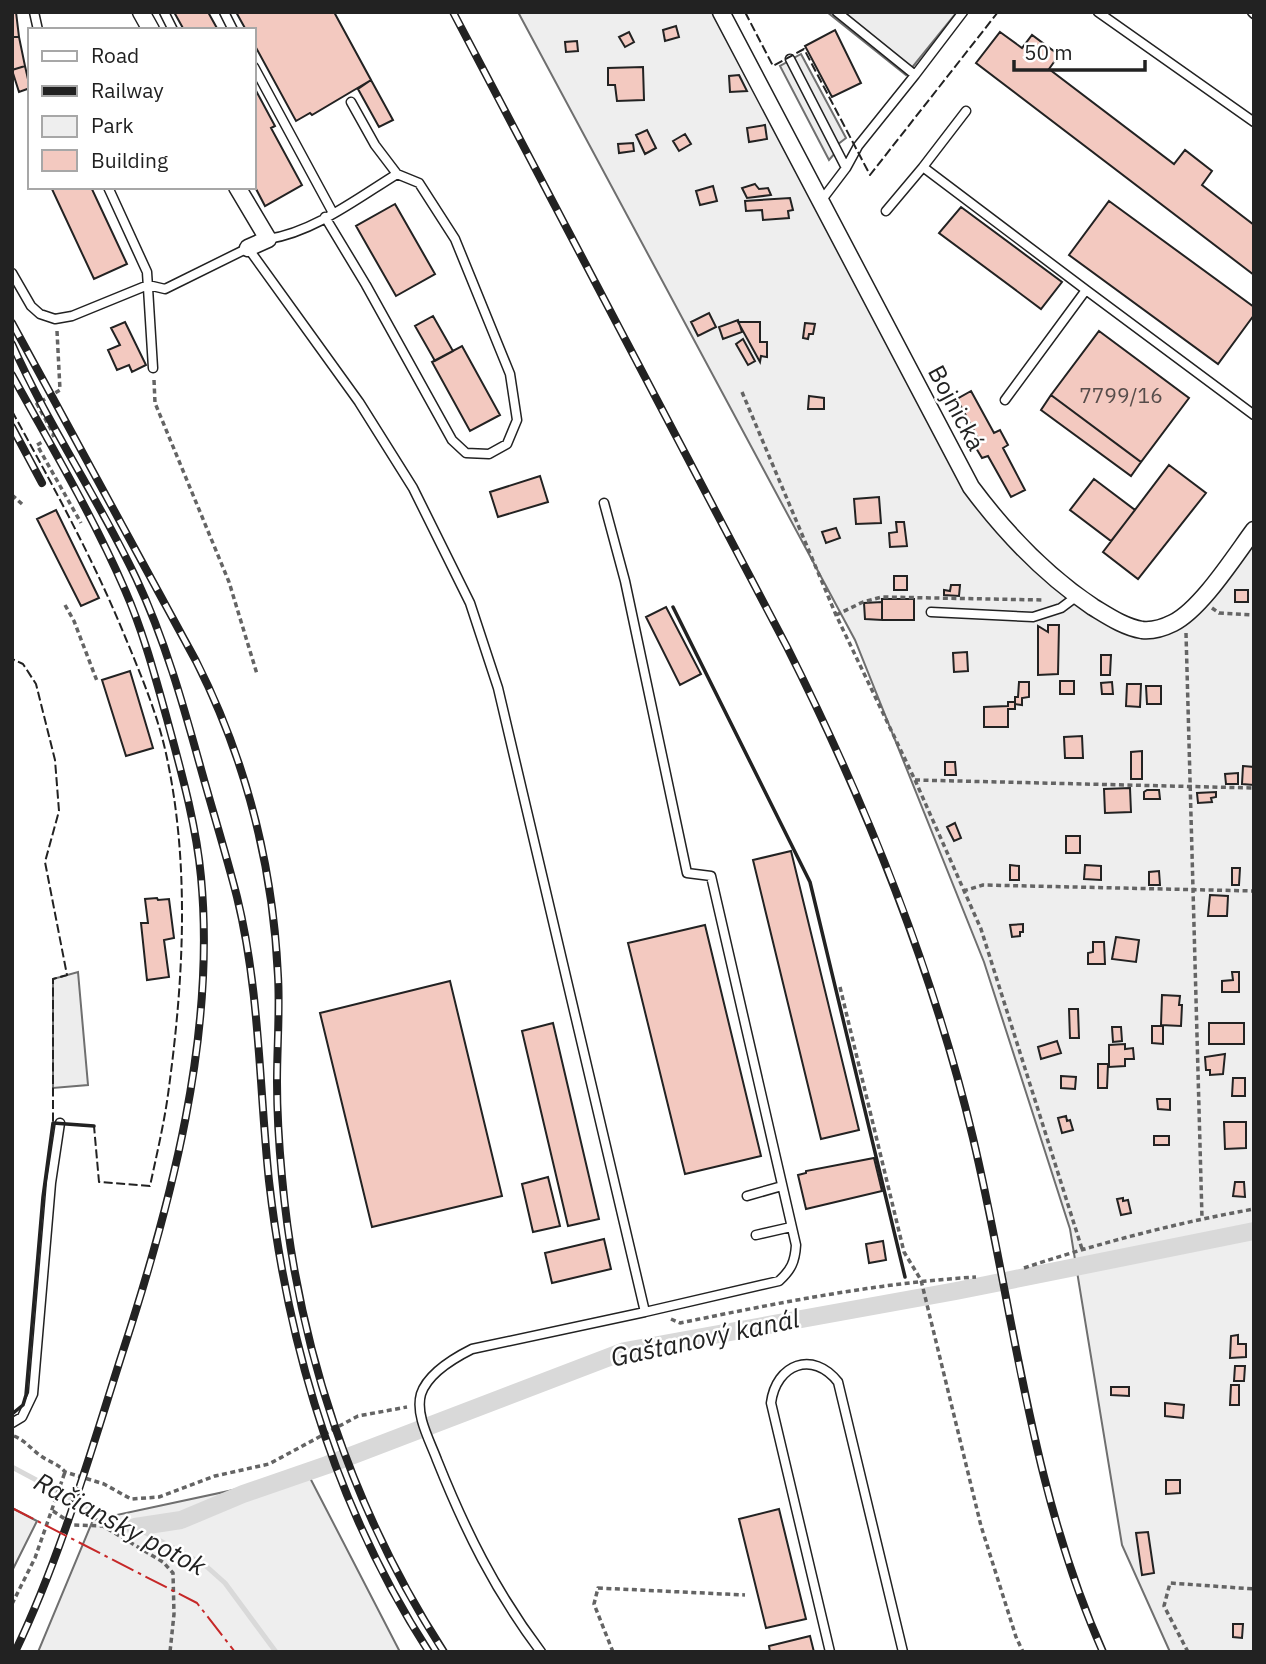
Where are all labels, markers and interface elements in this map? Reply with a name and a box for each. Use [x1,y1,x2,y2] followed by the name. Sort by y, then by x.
[28,28,256,189] legend
[1014,28,1145,72] scale bar
[1024,38,1073,66] text: 50 m
[91,41,139,69] text: Road
[91,76,164,104] text: Railway
[91,111,134,139] text: Park
[91,146,168,174] text: Building
[921,359,993,456] street label: Bojnická
[1079,381,1163,409] house number: 7799/16
[607,1300,802,1374] water label: Gaštanový kanál
[29,1464,213,1583] water label: Račiansky potok

